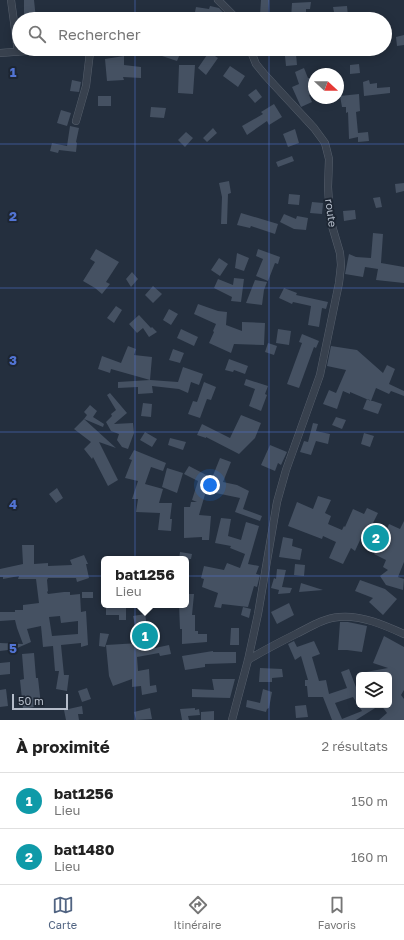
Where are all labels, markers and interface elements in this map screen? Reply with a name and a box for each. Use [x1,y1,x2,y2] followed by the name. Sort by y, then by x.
[12,12,392,56] search box
[26,23,48,45] icon: search
[58,25,141,43] text: Rechercher
[10,64,17,80] text: 1
[308,68,344,104] north arrow
[323,198,340,228] street label: route
[9,208,17,224] text: 2
[9,352,17,368] text: 3
[200,475,220,495] your location
[9,496,17,512] text: 4
[363,523,389,553] pin: 2
[101,556,189,608] popup
[115,565,175,583] text: bat1256
[115,583,142,599] text: Lieu
[132,621,158,651] pin: 1
[9,640,17,656] text: 5
[356,672,392,708] map controls
[356,672,392,708] button: layers
[12,692,68,711] scale bar
[18,694,44,707] text: 50 m
[16,736,110,757] text: À proximité
[322,738,388,754] text: 2 résultats
[54,784,113,802] text: bat1256
[26,793,32,809] text: 1
[351,793,388,809] text: 150 m
[54,802,80,818] text: Lieu
[54,840,114,858] text: bat1480
[25,849,33,865] text: 2
[351,849,388,865] text: 160 m
[54,858,80,874] text: Lieu
[48,894,77,931] tab: Carte
[174,894,221,931] tab: Itinéraire
[318,894,356,931] tab: Favoris

